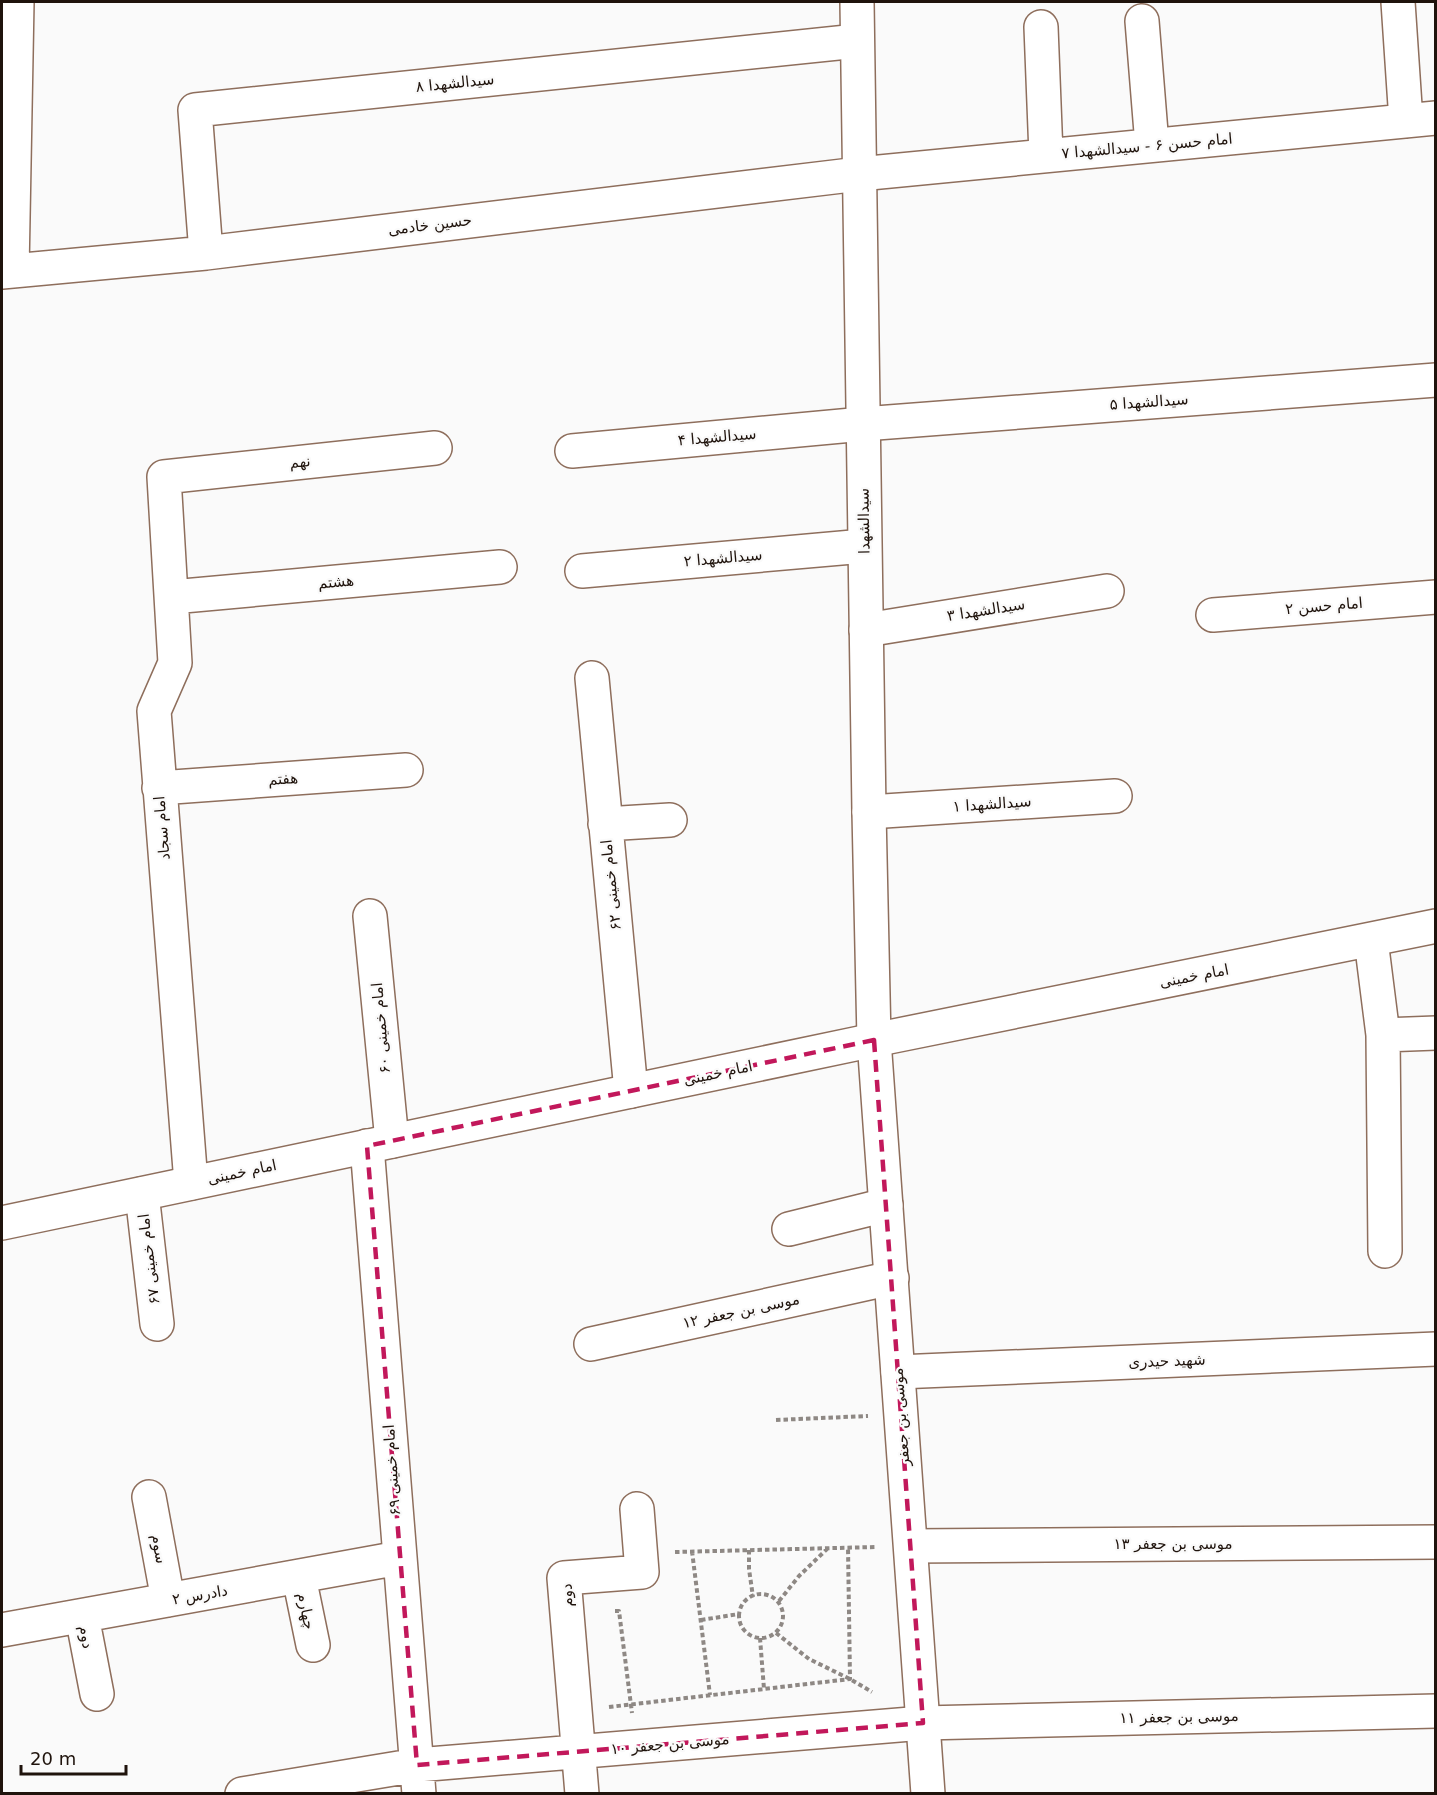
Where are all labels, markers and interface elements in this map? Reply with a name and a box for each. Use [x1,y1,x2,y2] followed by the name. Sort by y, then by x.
[415,70,495,96] street label: سیدالشهدا ۸
[1061,130,1233,162] street label: امام حسن ۶ - سیدالشهدا ۷
[387,211,473,239] street label: حسین خادمی
[1109,390,1189,414] street label: سیدالشهدا ۵
[677,425,757,449] street label: سیدالشهدا ۴
[289,452,311,472] street label: نهم
[854,488,874,554] street label: سیدالشهدا
[683,546,763,570] street label: سیدالشهدا ۲
[317,571,355,593] street label: هشتم
[1284,594,1364,618] street label: امام حسن ۲
[946,595,1026,625] street label: سیدالشهدا ۳
[267,769,299,789] street label: هفتم
[952,792,1032,816] street label: سیدالشهدا ۱
[150,795,174,861] street label: امام سجاد
[597,839,625,931] street label: امام خمینی ۶۲
[1158,960,1230,992] street label: امام خمینی
[368,982,394,1074] street label: امام خمینی ۶۰
[682,1057,754,1089] street label: امام خمینی
[206,1156,278,1188] street label: امام خمینی
[135,1213,163,1305] street label: امام خمینی ۶۷
[681,1290,801,1332] street label: موسی بن جعفر ۱۲
[1128,1351,1206,1371] street label: شهید حیدری
[889,1367,913,1468] street label: موسی بن جعفر
[380,1424,404,1516] street label: امام خمینی ۶۹
[148,1533,170,1565] street label: سوم
[1113,1535,1233,1553] street label: موسی بن جعفر ۱۳
[171,1581,229,1609] street label: دادرس ۲
[558,1583,576,1607] street label: دوم
[293,1591,319,1631] street label: چهارم
[75,1624,97,1650] street label: دوم
[1119,1707,1239,1727] street label: موسی بن جعفر ۱۱
[610,1730,730,1758] street label: موسی بن جعفر ۱۰
[21,1738,126,1776] scale bar
[30,1748,76,1769] text: 20 m

